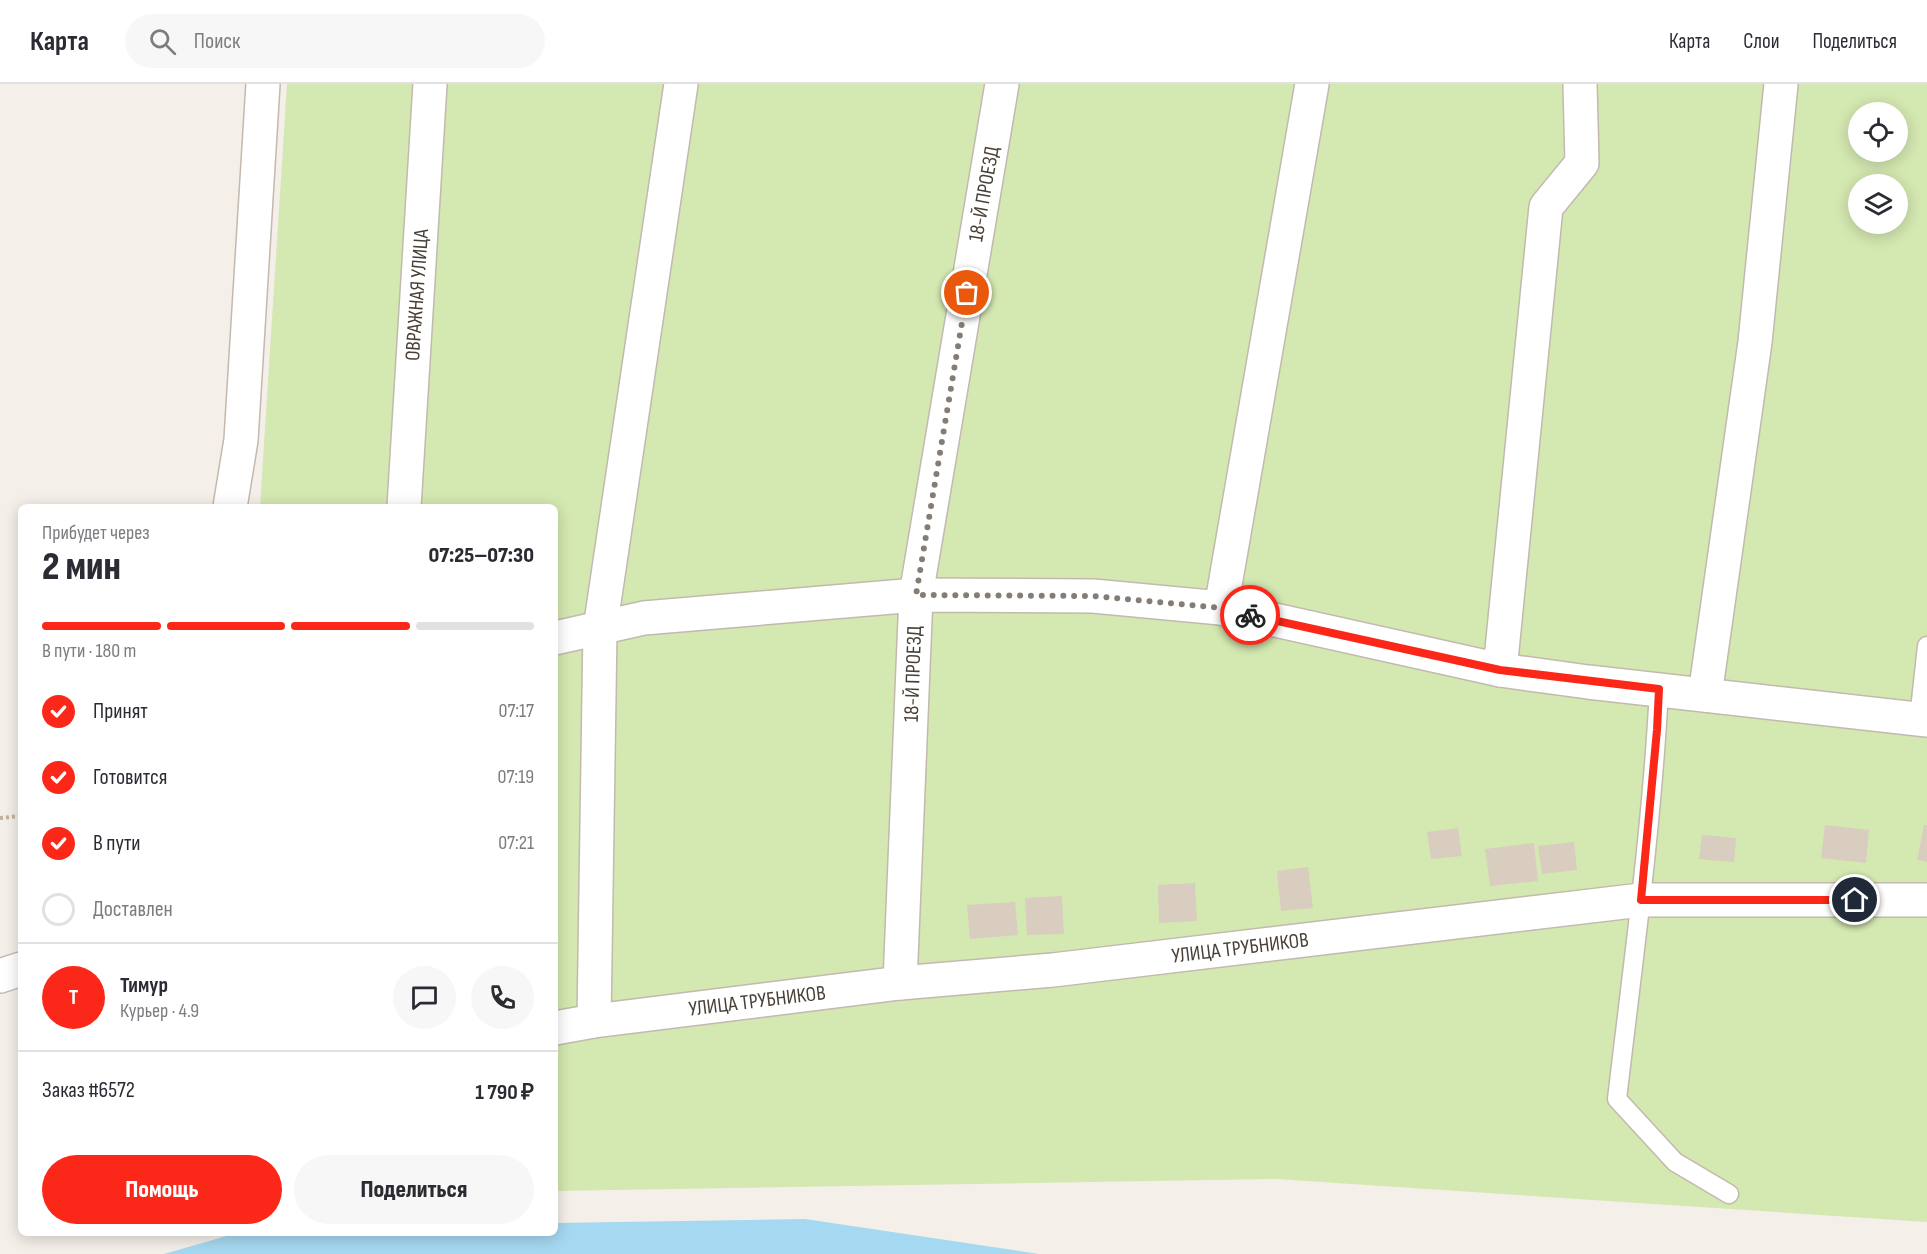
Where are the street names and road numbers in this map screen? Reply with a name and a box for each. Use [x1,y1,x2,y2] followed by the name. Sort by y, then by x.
[963,144,1005,244] street label: 18-Й ПРОЕЗД
[400,227,434,362] street label: ОВРАЖНАЯ УЛИЦА
[899,625,927,723] street label: 18-Й ПРОЕЗД
[1170,927,1310,969] street label: УЛИЦА ТРУБНИКОВ
[687,980,827,1022] street label: УЛИЦА ТРУБНИКОВ

